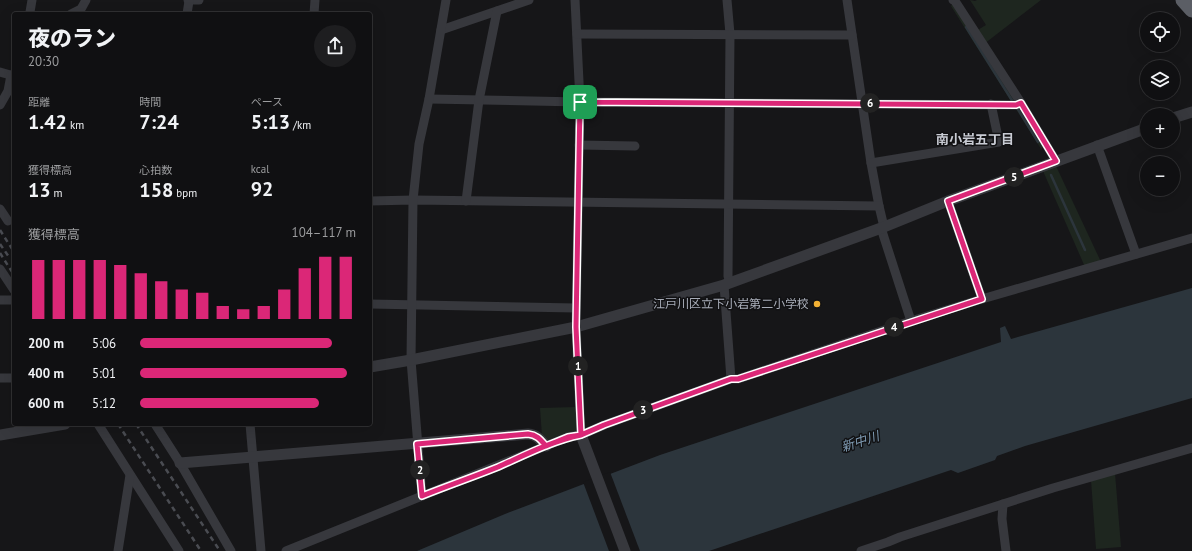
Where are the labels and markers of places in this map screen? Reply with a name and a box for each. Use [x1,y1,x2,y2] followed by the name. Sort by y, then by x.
[563,85,597,119] pin
[860,93,880,113] pin: 6
[1004,167,1024,187] pin: 5
[653,296,809,311] place label: 江戸川区立下小岩第二小学校
[812,299,822,309] marker: 江戸川区立下小岩第二小学校
[884,317,904,337] pin: 4
[568,356,588,376] pin: 1
[633,400,653,420] pin: 3
[410,460,430,480] pin: 2

